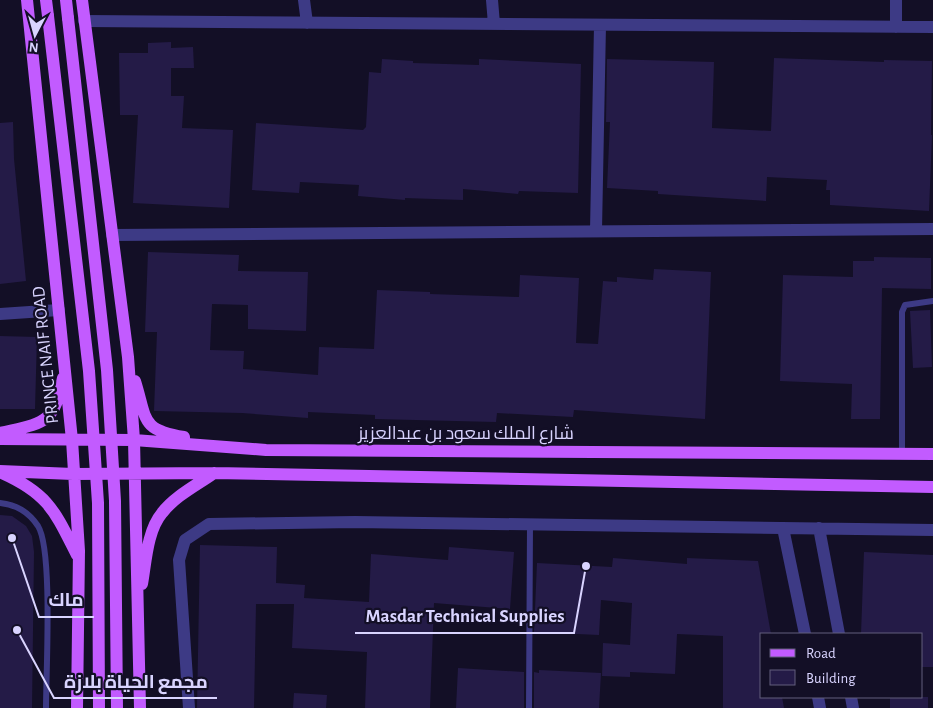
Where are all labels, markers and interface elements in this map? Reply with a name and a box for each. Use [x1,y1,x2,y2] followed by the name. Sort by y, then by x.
[10,10,60,60] north arrow
[28,39,39,54] text: N
[30,285,62,425] street label: PRINCE NAIF ROAD
[357,424,574,445] street label: شارع الملك سعود بن عبدالعزيز
[39,583,94,617] callout: ماك
[48,591,84,610] text: ماك
[355,599,574,633] callout: Masdar Technical Supplies
[366,607,564,626] text: Masdar Technical Supplies
[760,633,923,698] legend
[806,646,836,661] text: Road
[54,664,217,698] callout: مجمع الحياة بلازة
[806,671,856,686] text: Building
[64,673,208,695] text: مجمع الحياة بلازة

